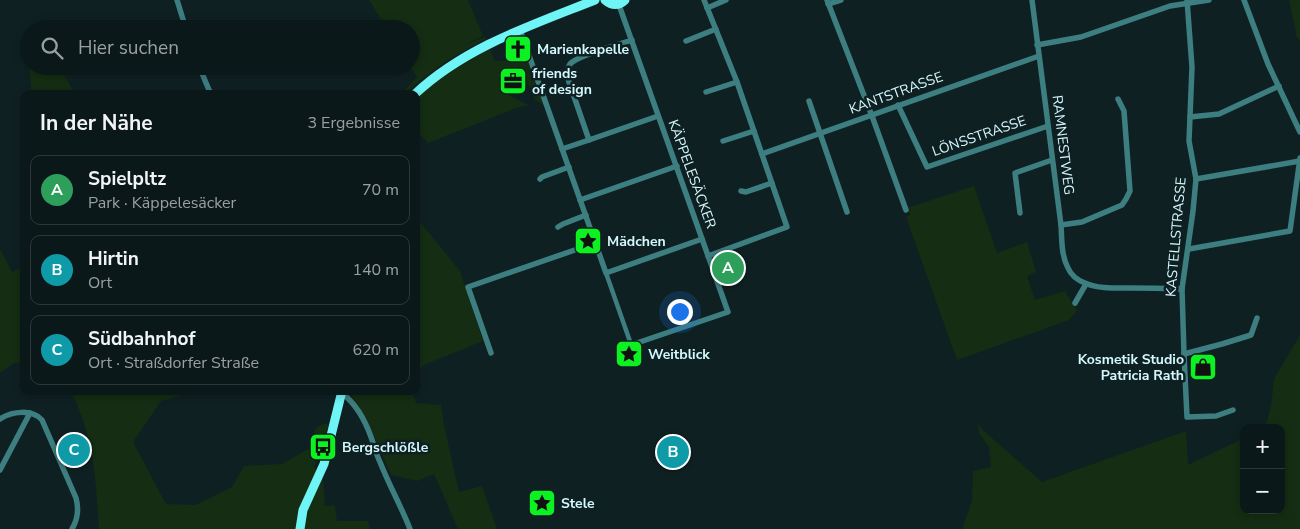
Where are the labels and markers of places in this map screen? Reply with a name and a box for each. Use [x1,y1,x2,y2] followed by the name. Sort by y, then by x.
[503,34,533,64] church icon: Marienkapelle
[537,40,630,59] place label: Marienkapelle
[532,64,592,99] place label: friends of design
[498,66,528,96] office icon: friends of design
[573,226,603,256] place icon: Mädchen
[607,232,666,251] place label: Mädchen
[712,249,744,287] pin: A
[614,339,644,369] place icon: Weitblick
[648,345,710,364] place label: Weitblick
[1078,350,1184,385] place label: Kosmetik Studio Patricia Rath
[1188,352,1218,382] shop icon: Kosmetik Studio Patricia Rath
[58,431,90,469] pin: C
[308,432,338,462] bus stop icon: Bergschlößle
[657,433,689,471] pin: B
[342,438,429,457] place label: Bergschlößle
[527,488,557,518] place icon: Stele
[561,494,595,513] place label: Stele

